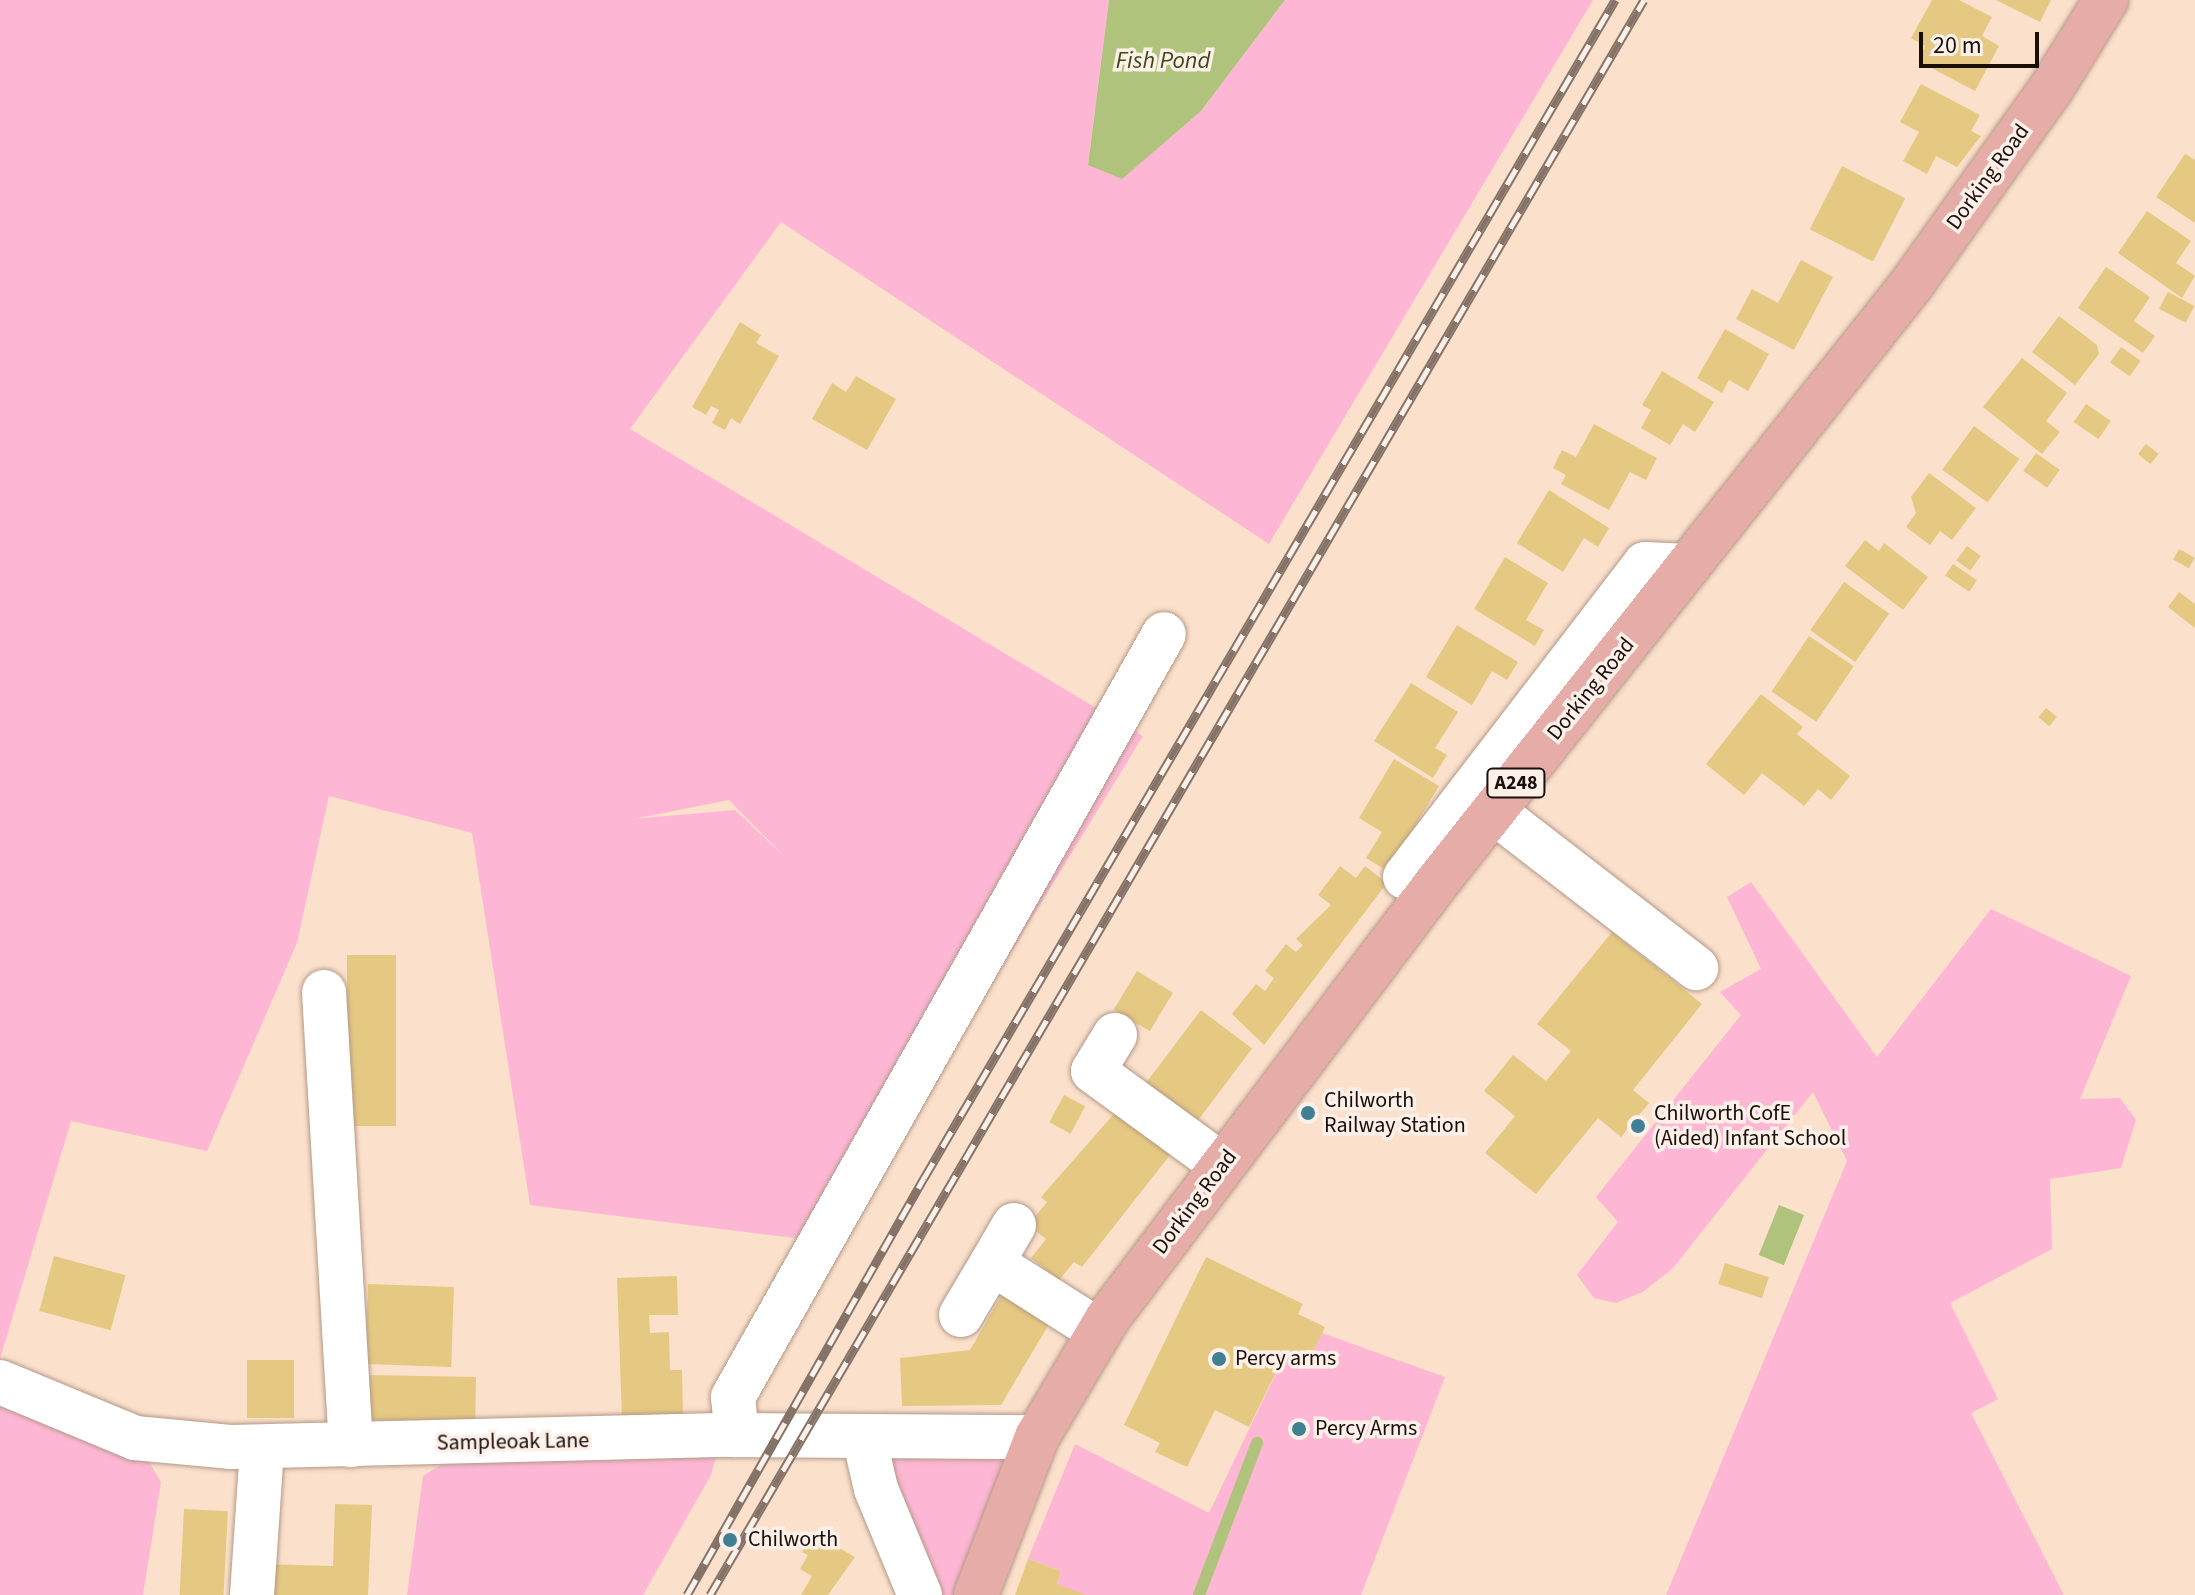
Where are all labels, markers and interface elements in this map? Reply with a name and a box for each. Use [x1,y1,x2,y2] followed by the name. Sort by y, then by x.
[1923,16,2043,66] scale bar
[1933,28,1982,63] text: 20 m
[1116,47,1210,75] water label: Fish Pond
[1941,119,2035,235] street label: Dorking Road
[1542,632,1640,746] street label: Dorking Road
[1486,767,1546,799] road number: A248
[1324,1087,1466,1138] place label: Chilworth Railway Station
[1654,1100,1846,1152] place label: Chilworth CofE (Aided) Infant School
[1299,1104,1317,1122] marker: Chilworth Railway Station
[1629,1117,1647,1135] marker: Chilworth CofE (Aided) Infant School
[1147,1144,1243,1260] street label: Dorking Road
[1235,1346,1336,1372] place label: Percy arms
[1210,1350,1228,1368] marker: Percy arms
[1315,1416,1417,1442] place label: Percy Arms
[1290,1420,1308,1438] marker: Percy Arms
[437,1427,589,1457] street label: Sampleoak Lane
[748,1527,838,1553] place label: Chilworth
[719,1529,741,1551] marker: Chilworth

